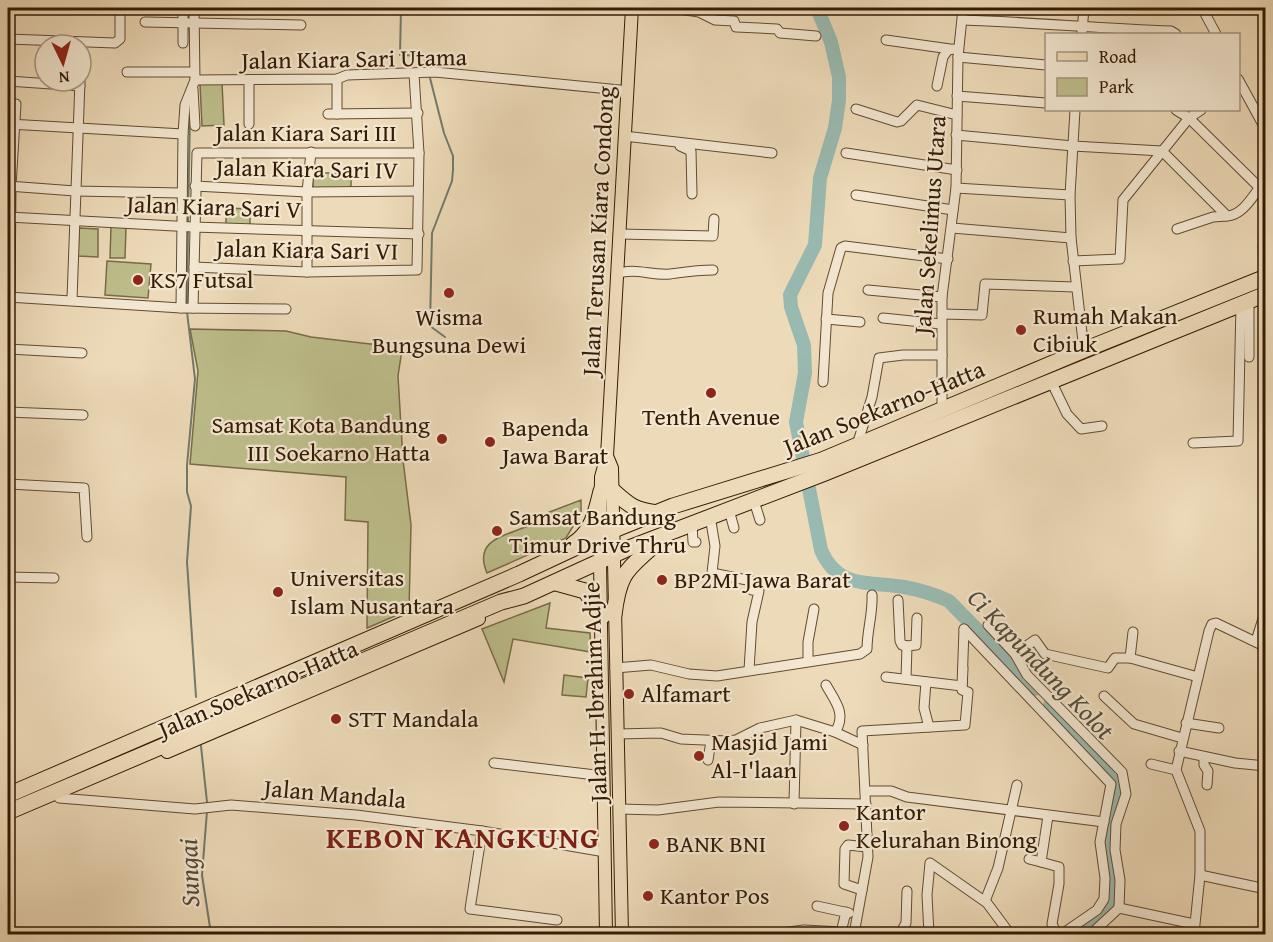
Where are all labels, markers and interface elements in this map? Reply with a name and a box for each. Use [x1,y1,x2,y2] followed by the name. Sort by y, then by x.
[33,33,93,93] north arrow
[1045,33,1240,111] legend
[238,39,468,78] street label: Jalan Kiara Sari Utama
[1099,43,1137,70] text: Road
[58,66,71,90] text: N
[1099,73,1135,100] text: Park
[572,85,623,380] street label: Jalan Terusan Kiara Condong
[904,114,955,339] street label: Jalan Sekelimus Utara
[212,115,397,150] street label: Jalan Kiara Sari III
[213,149,399,188] street label: Jalan Kiara Sari IV
[123,186,302,227] street label: Jalan Kiara Sari V
[213,230,398,269] street label: Jalan Kiara Sari VI
[150,262,254,297] place label: KS7 Futsal
[131,273,145,287] marker: KS7 Futsal
[442,286,456,300] marker: Wisma Bungsuna Dewi
[1033,298,1178,361] place label: Rumah Makan Cibiuk
[372,299,526,362] place label: Wisma Bungsuna Dewi
[1014,323,1028,337] marker: Rumah Makan Cibiuk
[775,351,990,465] street label: Jalan Soekarno-Hatta
[704,386,718,400] marker: Tenth Avenue
[642,399,780,434] place label: Tenth Avenue
[212,407,431,470] place label: Samsat Kota Bandung III Soekarno Hatta
[499,410,609,473] place label: Bapenda Jawa Barat
[435,432,449,446] marker: Samsat Kota Bandung III Soekarno Hatta
[483,435,497,449] marker: Bapenda Jawa Barat
[509,499,686,562] place label: Samsat Bandung Timur Drive Thru
[490,524,504,538] marker: Samsat Bandung Timur Drive Thru
[290,560,454,623] place label: Universitas Islam Nusantara
[674,562,851,597] place label: BP2MI Jawa Barat
[655,573,669,587] marker: BP2MI Jawa Barat
[959,579,1124,749] water label: Ci Kapundung Kolot
[573,581,616,806] street label: Jalan H. Ibrahim Adjie
[271,585,285,599] marker: Universitas Islam Nusantara
[150,630,364,748] street label: Jalan Soekarno-Hatta
[641,676,731,711] place label: Alfamart
[622,687,636,701] marker: Alfamart
[348,701,479,736] place label: STT Mandala
[329,712,343,726] marker: STT Mandala
[711,724,828,787] place label: Masjid Jami Al-I'laan
[692,749,706,763] marker: Masjid Jami Al-I'laan
[260,770,408,817] street label: Jalan Mandala
[856,794,1037,857] place label: Kantor Kelurahan Binong
[326,815,600,859] district label: KEBON KANGKUNG
[837,819,851,833] marker: Kantor Kelurahan Binong
[666,826,766,861] place label: BANK BNI
[647,837,661,851] marker: BANK BNI
[168,838,209,908] water label: Sungai
[660,878,770,913] place label: Kantor Pos
[641,889,655,903] marker: Kantor Pos

